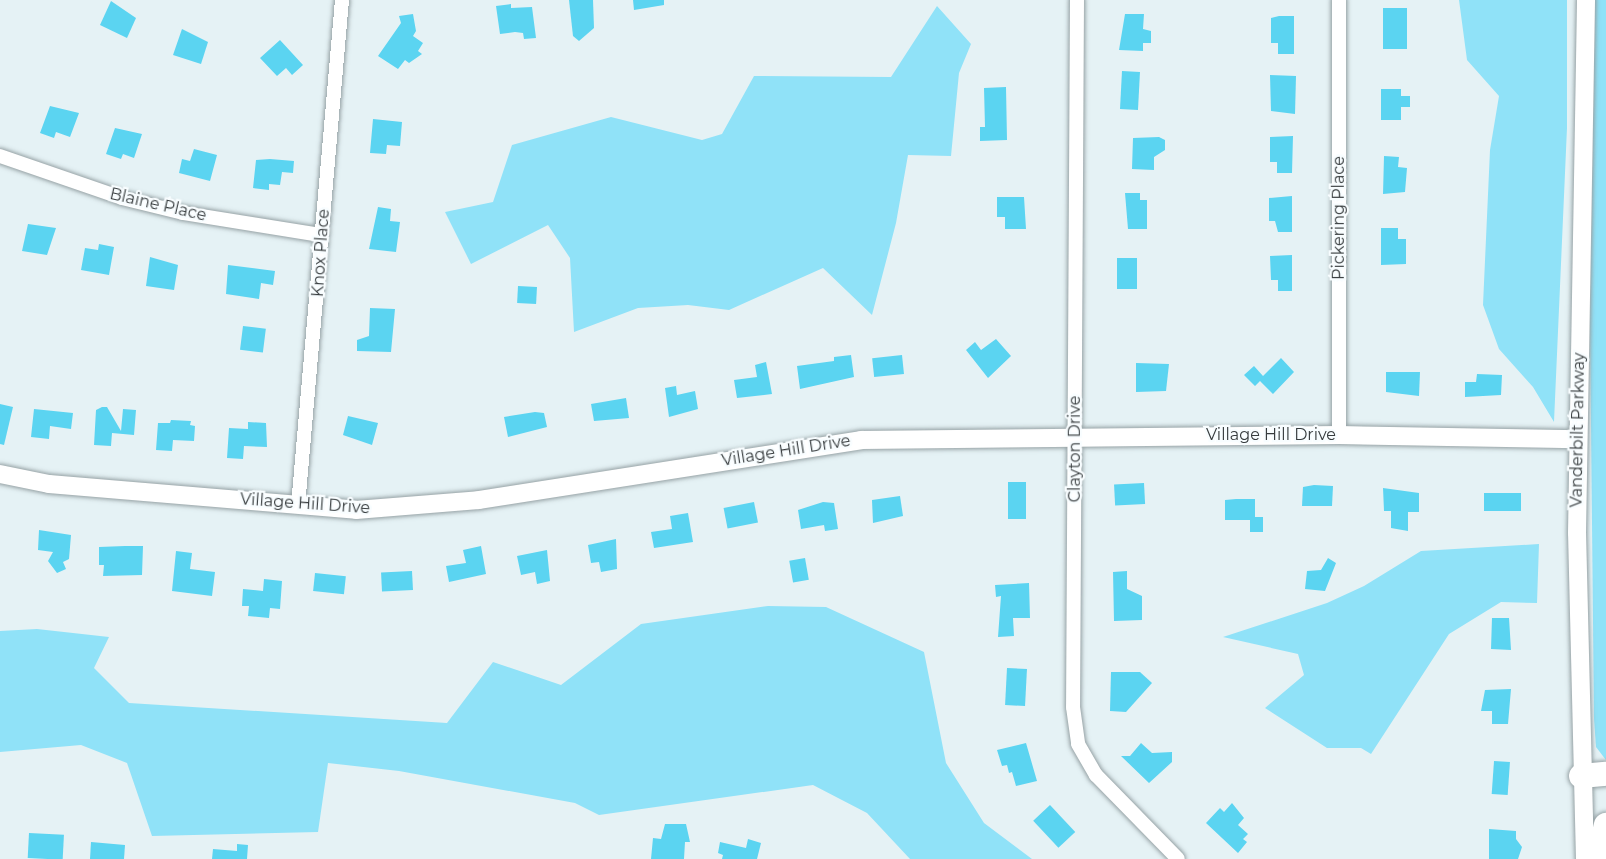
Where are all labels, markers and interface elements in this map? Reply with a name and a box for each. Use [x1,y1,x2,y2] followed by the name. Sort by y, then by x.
[1329,156,1349,280] street label: Pickering Place
[108,185,208,225] street label: Blaine Place
[308,208,334,298] street label: Knox Place
[1567,352,1589,508] street label: Vanderbilt Parkway
[1065,396,1085,502] street label: Clayton Drive
[1206,425,1336,445] street label: Village Hill Drive
[720,431,852,471] street label: Village Hill Drive
[239,490,371,518] street label: Village Hill Drive

